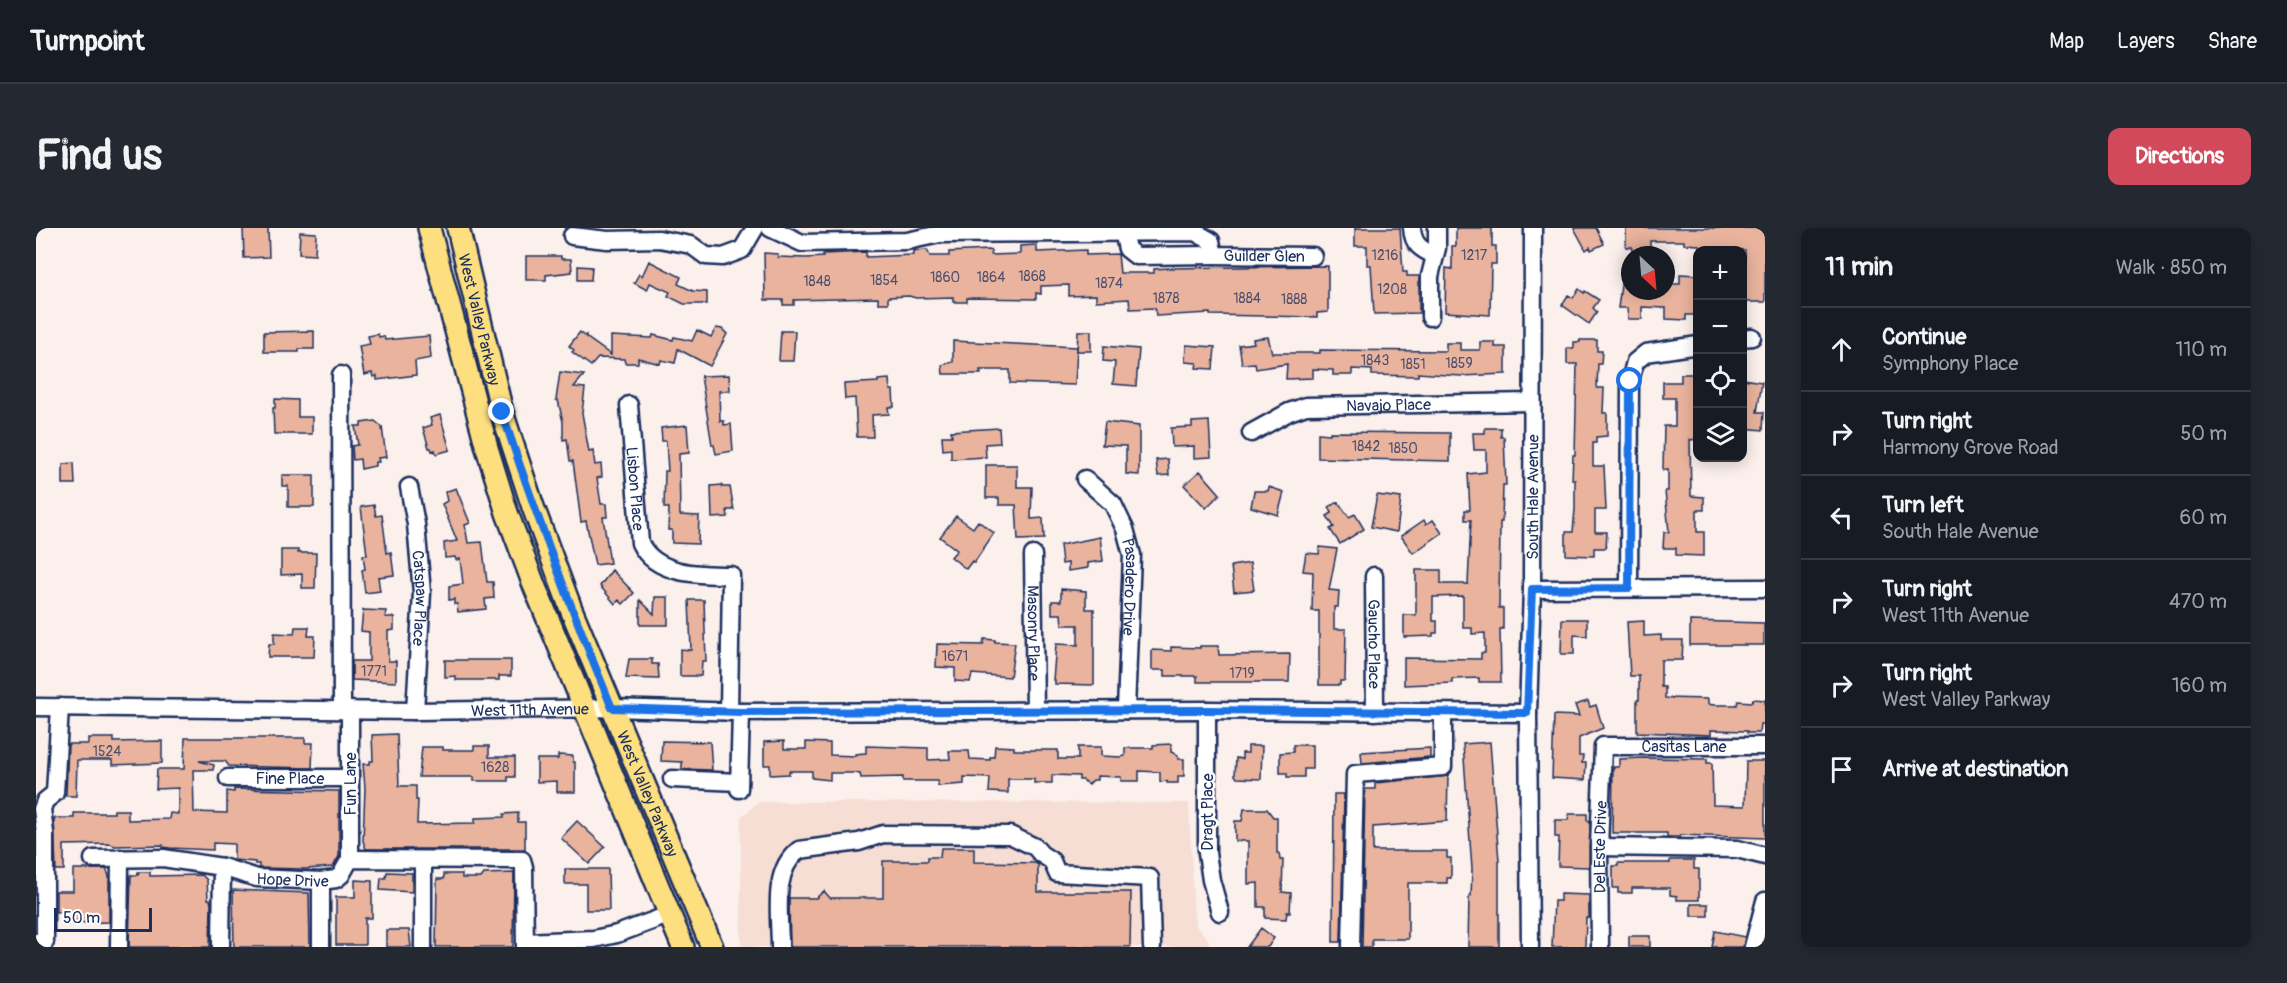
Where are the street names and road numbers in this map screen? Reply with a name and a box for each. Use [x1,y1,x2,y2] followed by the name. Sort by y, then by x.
[1223,246,1305,267] street label: Guilder Glen
[453,252,504,388] street label: West Valley Parkway
[1346,395,1431,416] street label: Navajo Place
[1523,434,1543,560] street label: South Hale Avenue
[621,446,648,532] street label: Lisbon Place
[1117,536,1141,636] street label: Pasadero Drive
[407,550,431,647] street label: Catspaw Place
[1022,585,1044,681] street label: Masonry Place
[1363,599,1384,689] street label: Gaucho Place
[471,699,589,721] street label: West 11th Avenue
[612,728,682,860] street label: West Valley Parkway
[1641,737,1726,757] street label: Casitas Lane
[341,752,361,816] street label: Fun Lane
[256,769,325,789] street label: Fine Place
[1198,773,1218,851] street label: Dragt Place
[1590,800,1612,893] street label: Del Este Drive
[256,869,330,892] street label: Hope Drive

